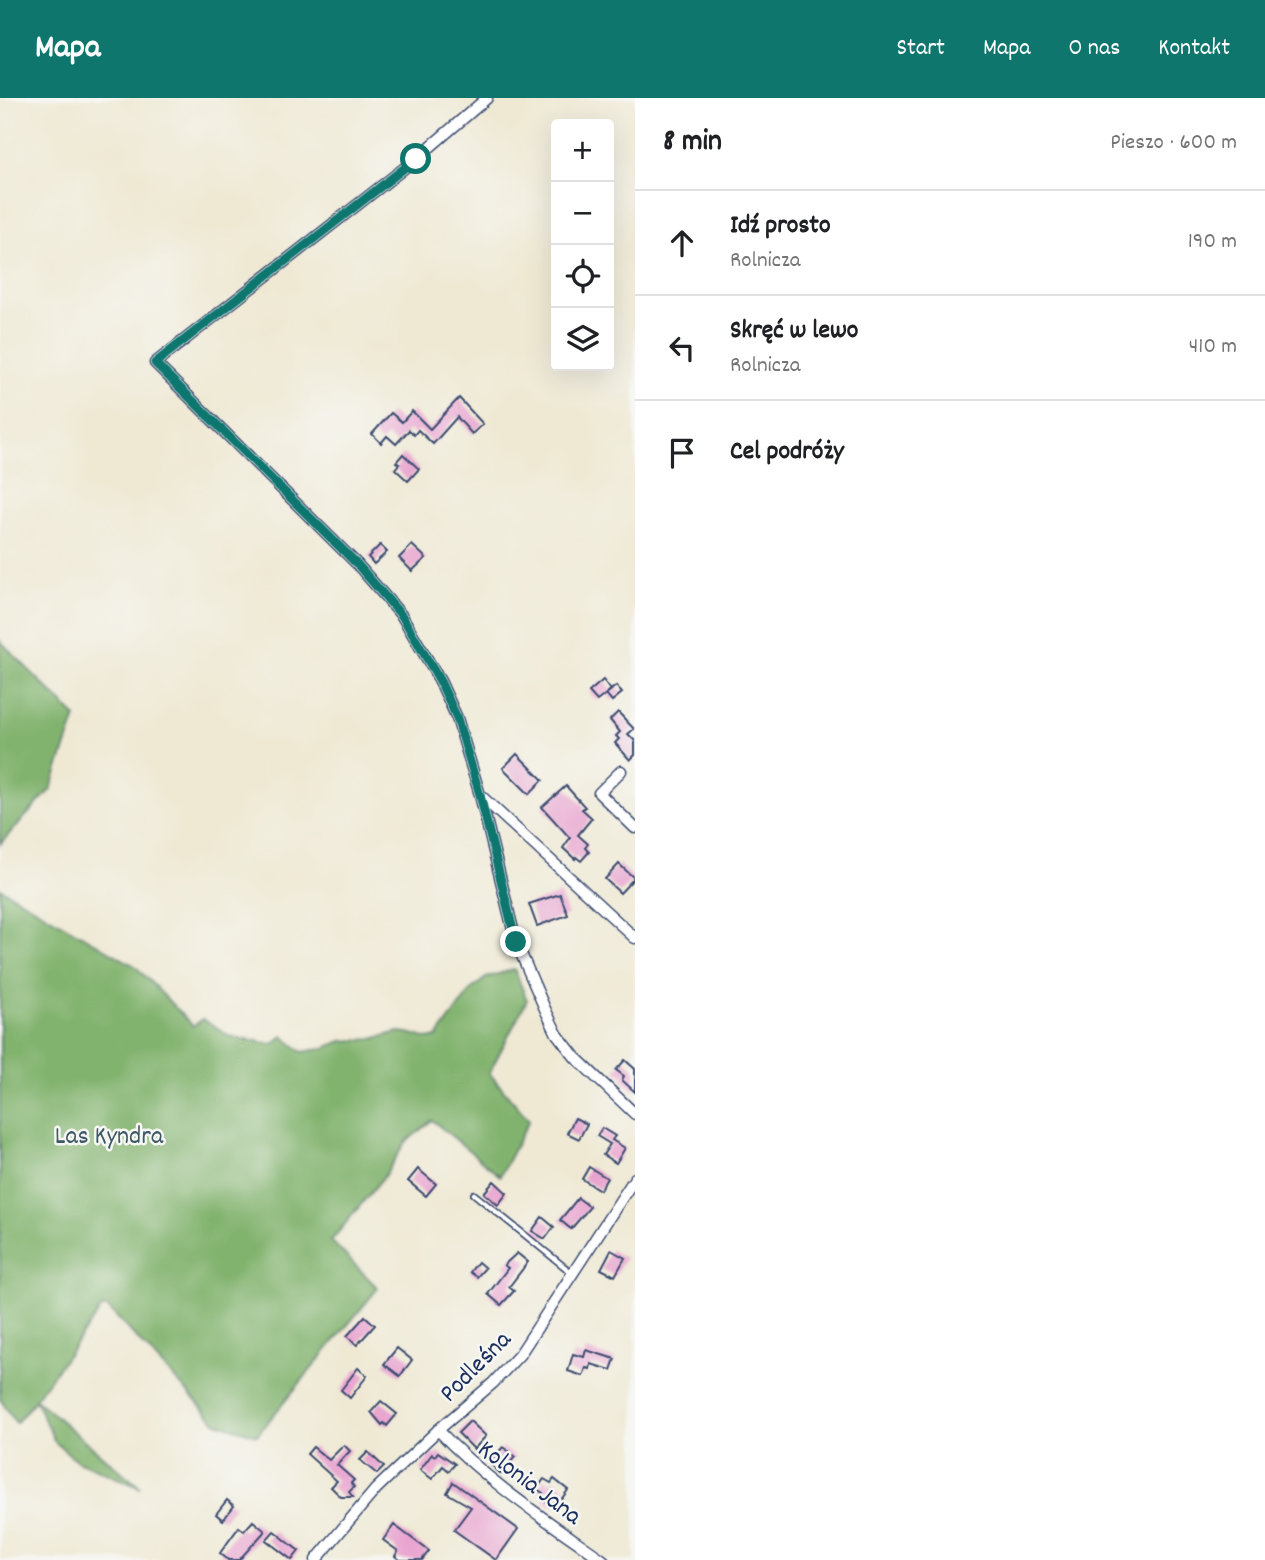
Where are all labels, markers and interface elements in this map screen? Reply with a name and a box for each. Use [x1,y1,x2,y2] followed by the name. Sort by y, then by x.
[35,26,101,73] text: Mapa
[896,32,945,66] text: Start
[983,32,1031,66] text: Mapa
[1069,32,1120,66] text: O nas
[1158,32,1230,66] text: Kontakt
[551,119,614,371] map controls
[551,119,614,182] button: +
[663,122,722,165] text: 8 min
[1110,127,1237,160] text: Pieszo · 600 m
[400,143,431,174] route start
[551,182,614,245] button: −
[730,208,831,245] text: Idź prosto
[663,224,701,262] icon: ahead
[1188,226,1237,259] text: 190 m
[551,245,614,308] button: locate
[730,245,801,278] text: Rolnicza
[551,308,614,371] button: layers
[730,313,858,350] text: Skręć w lewo
[663,329,701,367] icon: left
[1189,331,1237,364] text: 410 m
[730,350,801,383] text: Rolnicza
[663,434,701,472] icon: arrive
[730,434,844,471] text: Cel podróży
[500,926,531,957] route end
[55,1119,164,1156] park label: Las Kyndra
[432,1322,521,1412] street label: Podleśna
[469,1432,589,1536] street label: Kolonia Jana

